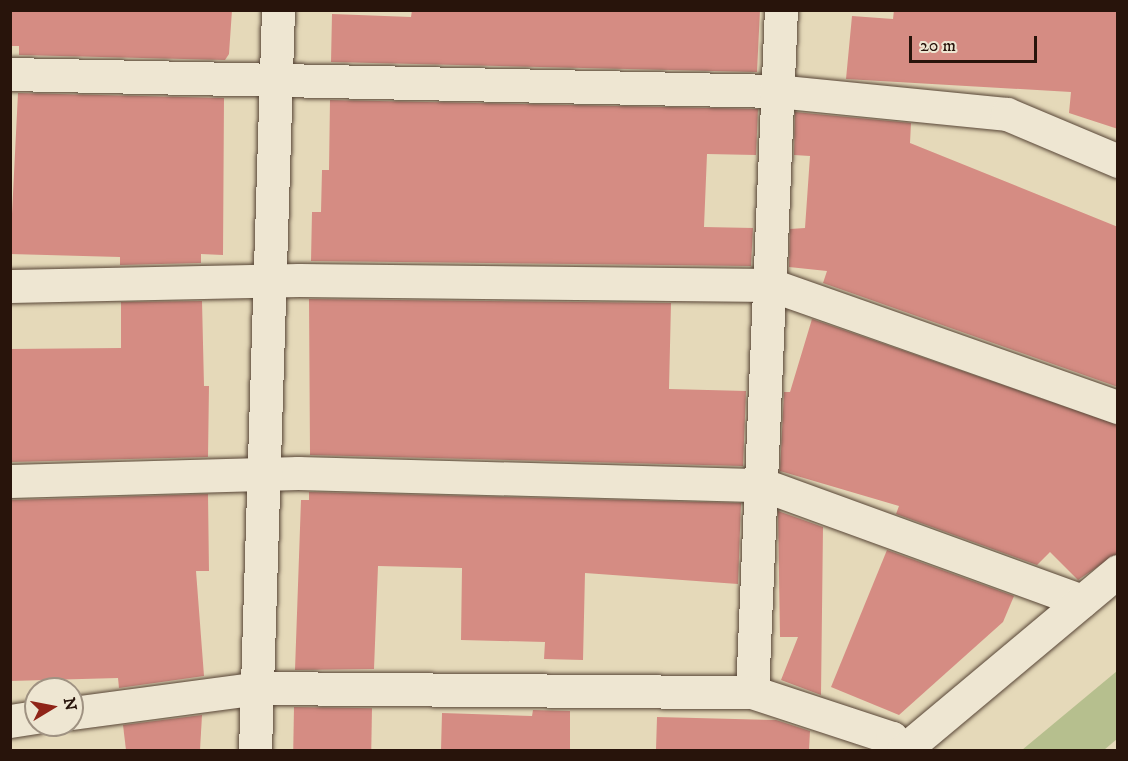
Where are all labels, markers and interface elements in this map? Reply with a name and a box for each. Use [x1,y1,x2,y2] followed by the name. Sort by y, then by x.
[912,24,1040,62] scale bar
[920,35,956,57] text: 20 m
[24,677,84,737] north arrow
[59,696,81,712] text: N

